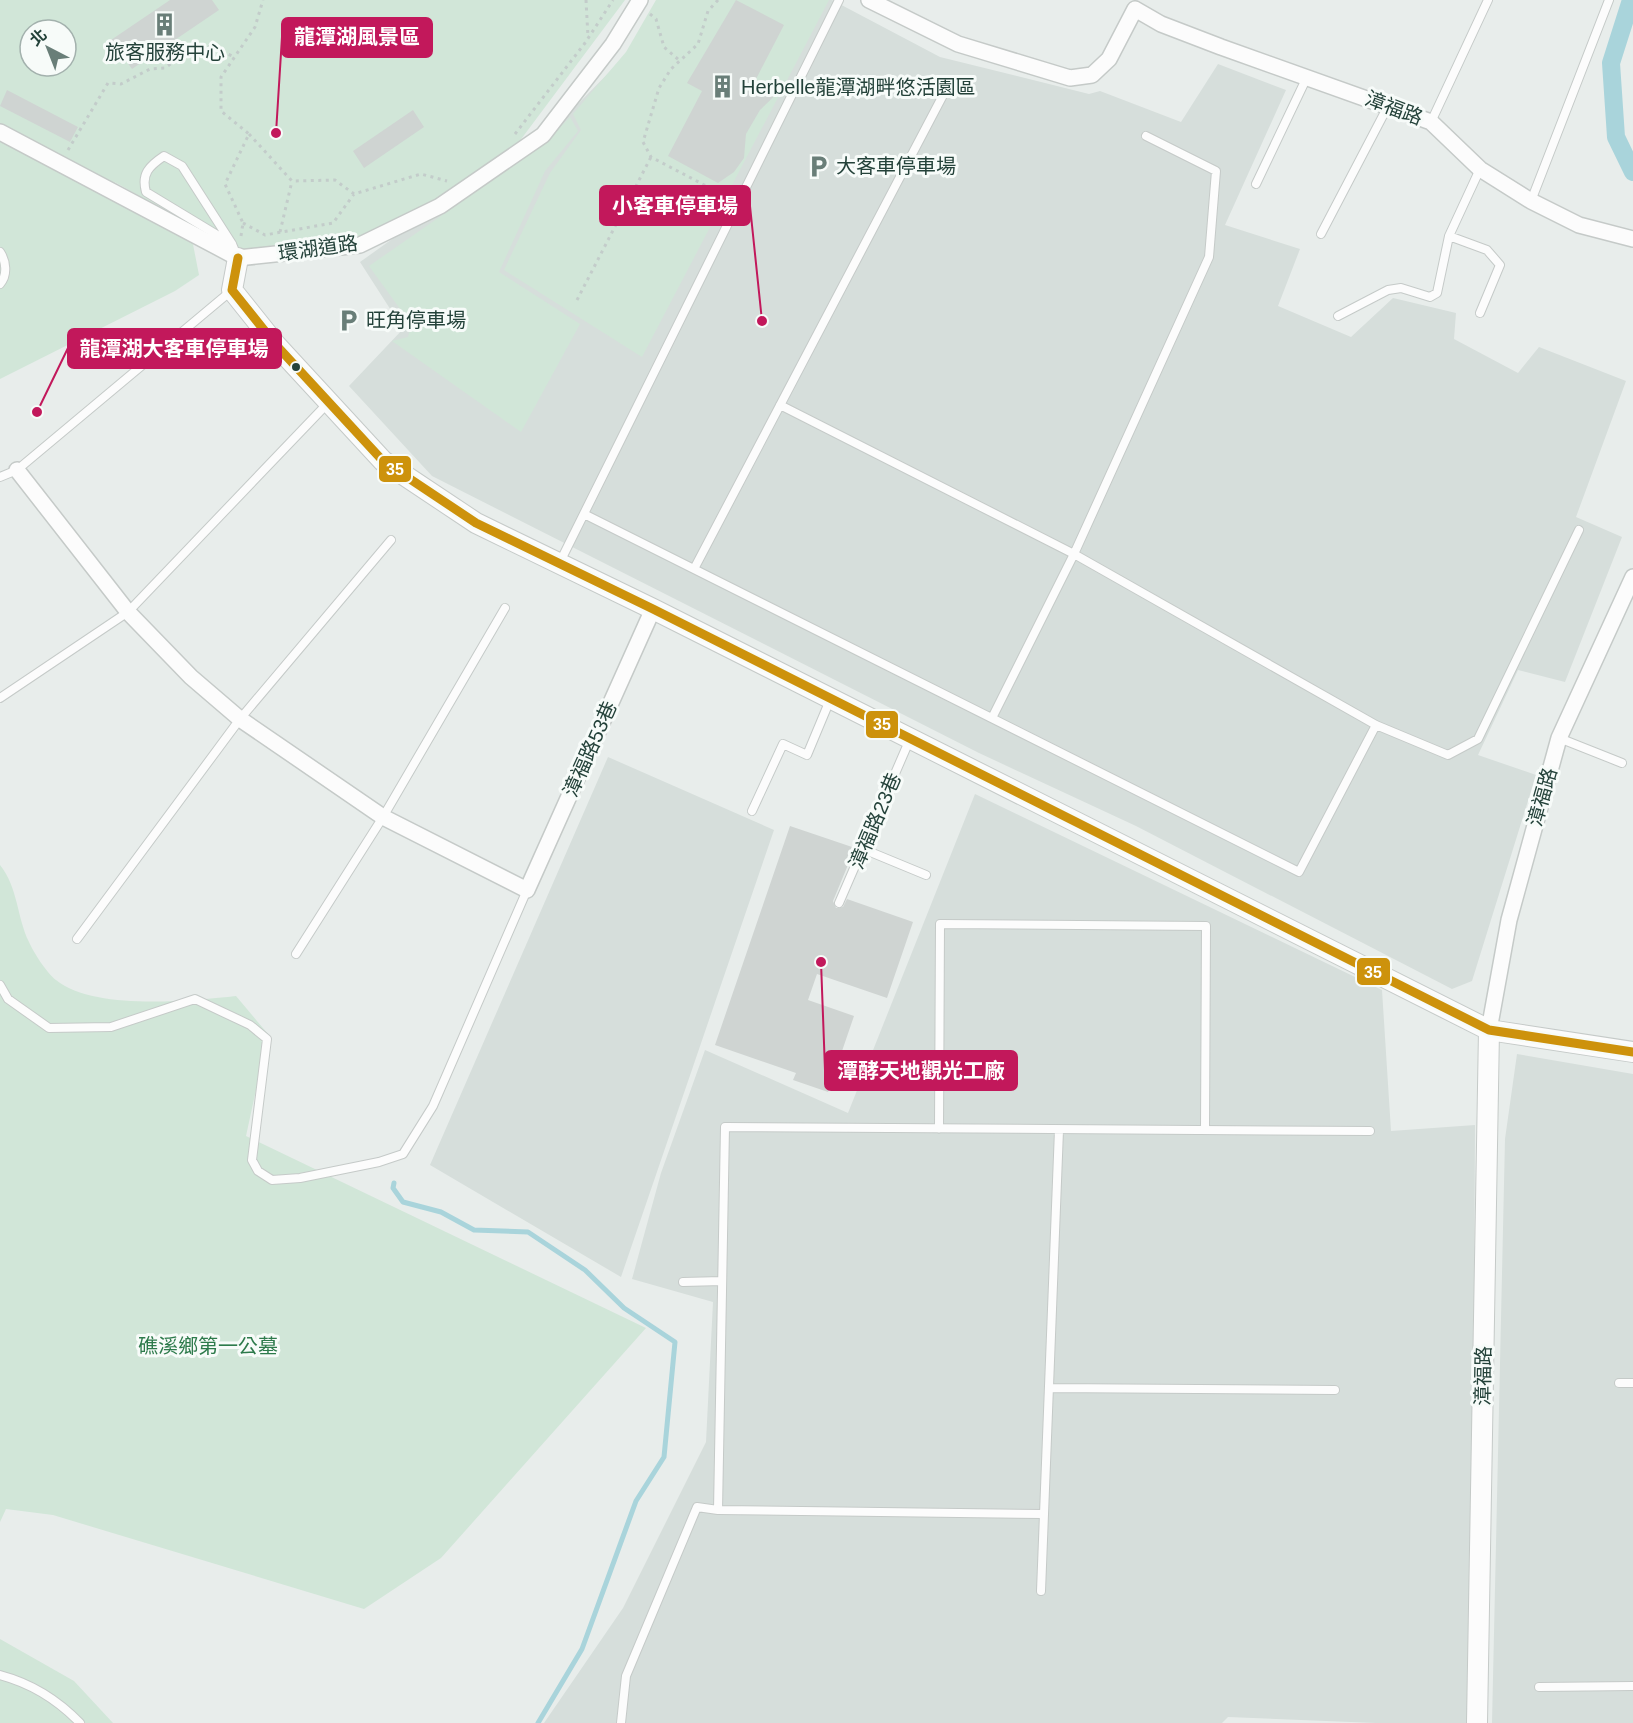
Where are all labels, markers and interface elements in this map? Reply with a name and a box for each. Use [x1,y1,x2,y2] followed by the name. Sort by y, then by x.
[152,12,178,38] building icon: 旅客服務中心
[18,18,78,78] north arrow
[282,18,432,57] callout: 龍潭湖風景區
[294,25,420,48] text: 龍潭湖風景區
[27,26,50,49] text: 北
[105,41,225,63] place label: 旅客服務中心
[710,74,736,100] building icon: Herbelle龍潭湖畔悠活園區
[741,76,975,98] place label: Herbelle龍潭湖畔悠活園區
[1362,87,1426,129] street label: 漳福路
[805,153,831,179] parking icon: 大客車停車場
[836,155,956,177] place label: 大客車停車場
[600,186,750,225] callout: 小客車停車場
[612,194,738,217] text: 小客車停車場
[277,232,359,264] street label: 環湖道路
[335,307,361,333] parking icon: 旺角停車場
[366,309,466,331] place label: 旺角停車場
[68,329,281,368] callout: 龍潭湖大客車停車場
[80,337,269,360] text: 龍潭湖大客車停車場
[290,361,302,373] unlabelled marker
[378,455,412,483] line badge: 35
[386,461,404,478] text: 35
[559,698,621,800] street label: 漳福路53巷
[865,710,899,739] line badge: 35
[873,716,891,733] text: 35
[1523,765,1561,829] street label: 漳福路
[845,770,905,872] street label: 漳福路23巷
[1356,957,1391,986] line badge: 35
[1364,964,1382,981] text: 35
[825,1051,1017,1090] callout: 潭酵天地觀光工廠
[837,1059,1005,1082] text: 潭酵天地觀光工廠
[138,1335,278,1357] park label: 礁溪鄉第一公墓
[1471,1346,1495,1406] street label: 漳福路

